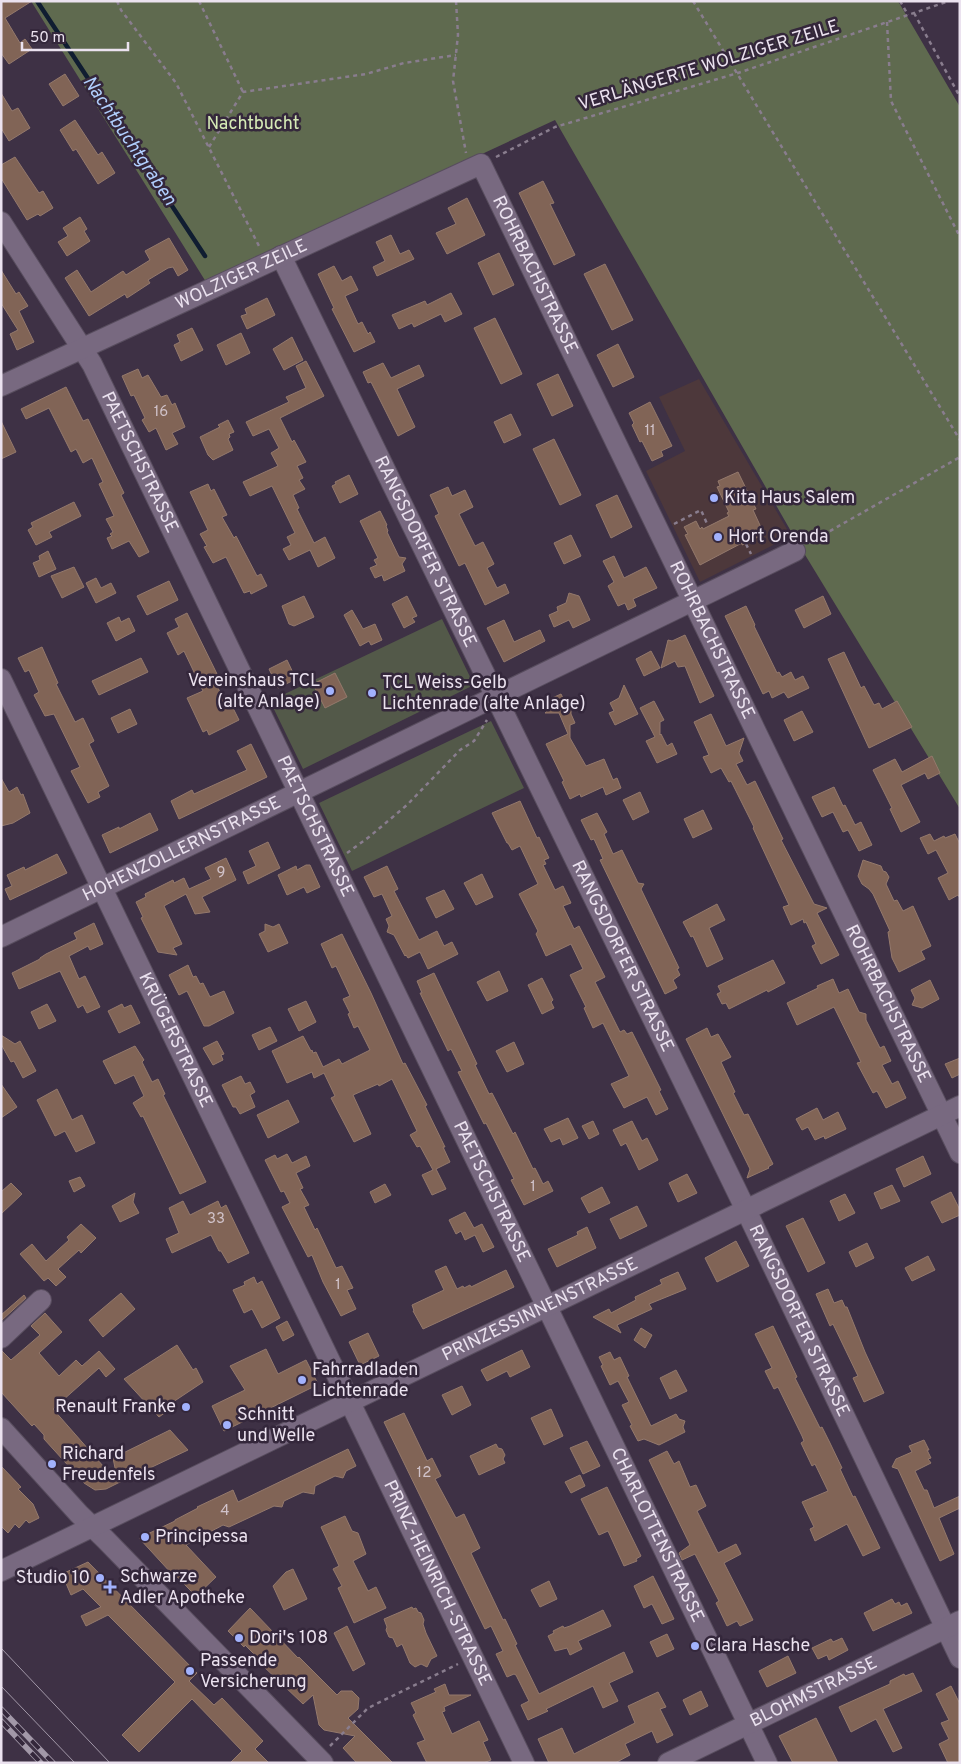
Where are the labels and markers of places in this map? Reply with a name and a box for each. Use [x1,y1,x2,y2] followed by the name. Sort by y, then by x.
[724,487,855,510] place label: Kita Haus Salem
[708,492,720,504] marker: Kita Haus Salem
[728,526,829,549] place label: Hort Orenda
[712,531,724,543] marker: Hort Orenda
[188,670,320,714] place label: Vereinshaus TCL (alte Anlage)
[382,672,586,716] place label: TCL Weiss-Gelb Lichtenrade (alte Anlage)
[324,685,336,697] marker: Vereinshaus TCL (alte Anlage)
[366,687,378,699] marker: TCL Weiss-Gelb Lichtenrade (alte Anlage)
[312,1359,419,1403] place label: Fahrradladen Lichtenrade
[296,1374,308,1386] marker: Fahrradladen Lichtenrade
[55,1396,176,1419] place label: Renault Franke
[180,1401,192,1413] marker: Renault Franke
[237,1404,315,1448] place label: Schnitt und Welle
[221,1419,233,1431] marker: Schnitt und Welle
[62,1443,156,1487] place label: Richard Freudenfels
[46,1458,58,1470] marker: Richard Freudenfels
[155,1526,248,1549] place label: Principessa
[139,1531,151,1543] marker: Principessa
[120,1566,245,1610] place label: Schwarze Adler Apotheke
[16,1567,90,1590] place label: Studio 10
[94,1572,106,1584] marker: Studio 10
[104,1581,116,1593] marker: Schwarze Adler Apotheke
[249,1627,328,1650] place label: Dori's 108
[233,1632,245,1644] marker: Dori's 108
[705,1635,810,1658] place label: Clara Hasche
[689,1640,701,1652] marker: Clara Hasche
[200,1650,307,1694] place label: Passende Versicherung
[184,1665,196,1677] marker: Passende Versicherung

